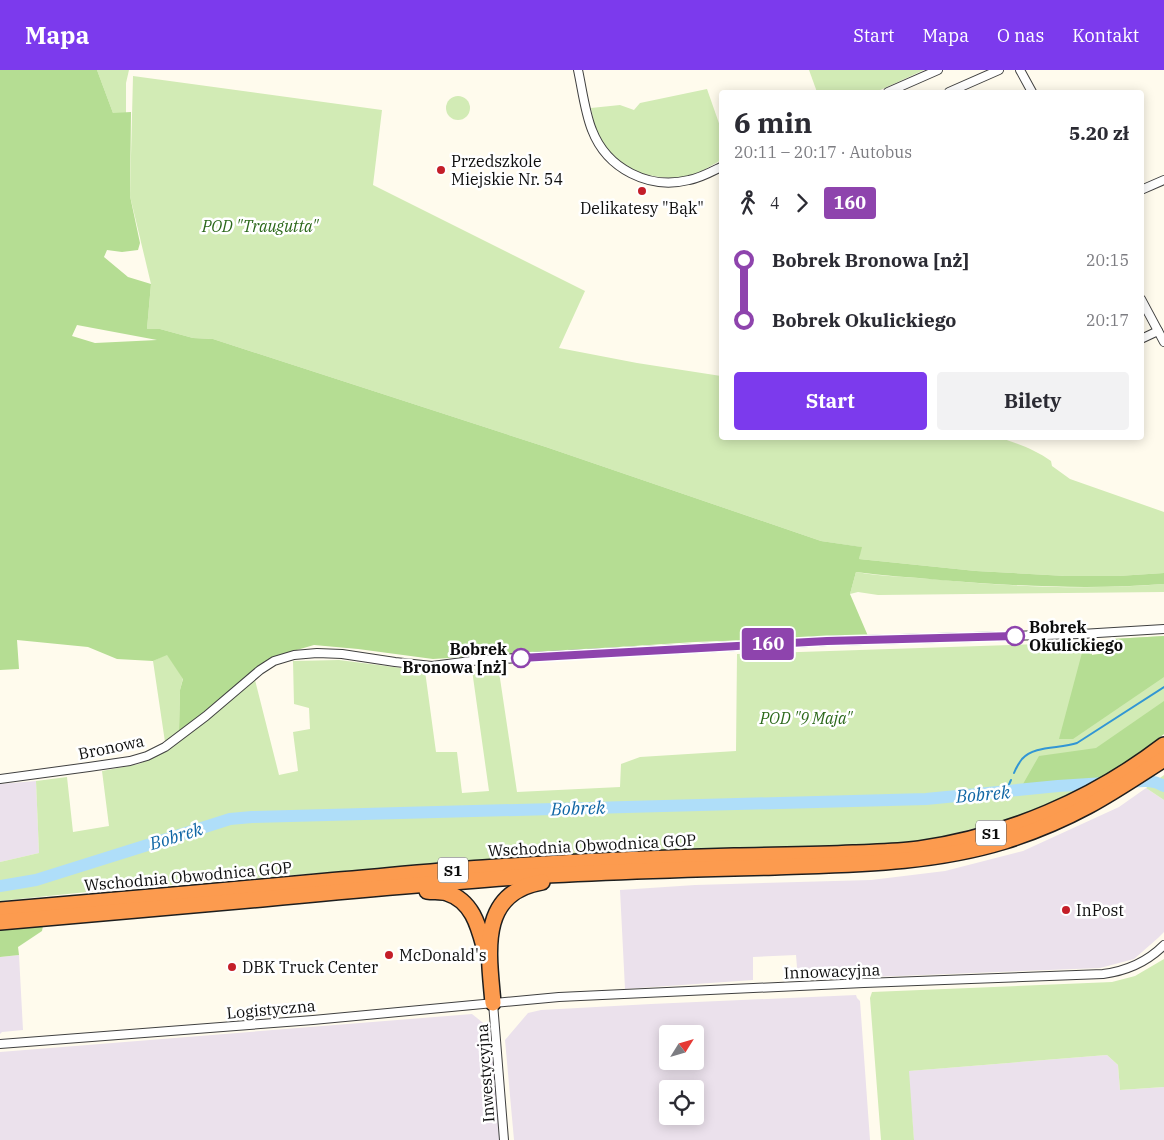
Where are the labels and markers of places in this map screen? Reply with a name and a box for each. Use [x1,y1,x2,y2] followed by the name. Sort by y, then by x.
[451,151,563,189] place label: Przedszkole Miejskie Nr. 54
[435,164,447,176] marker: Przedszkole Miejskie Nr. 54
[636,185,648,197] marker: Delikatesy "Bąk"
[580,198,704,218] place label: Delikatesy "Bąk"
[1029,617,1123,655] place label: Bobrek Okulickiego
[1005,626,1025,646] marker: Bobrek Okulickiego
[402,639,507,677] place label: Bobrek Bronowa [nż]
[511,648,531,668] marker: Bobrek Bronowa [nż]
[1076,900,1124,920] place label: InPost
[1060,904,1072,916] marker: InPost
[399,945,487,965] place label: McDonald's
[383,949,395,961] marker: McDonald's
[242,957,378,977] place label: DBK Truck Center
[226,961,238,973] marker: DBK Truck Center

